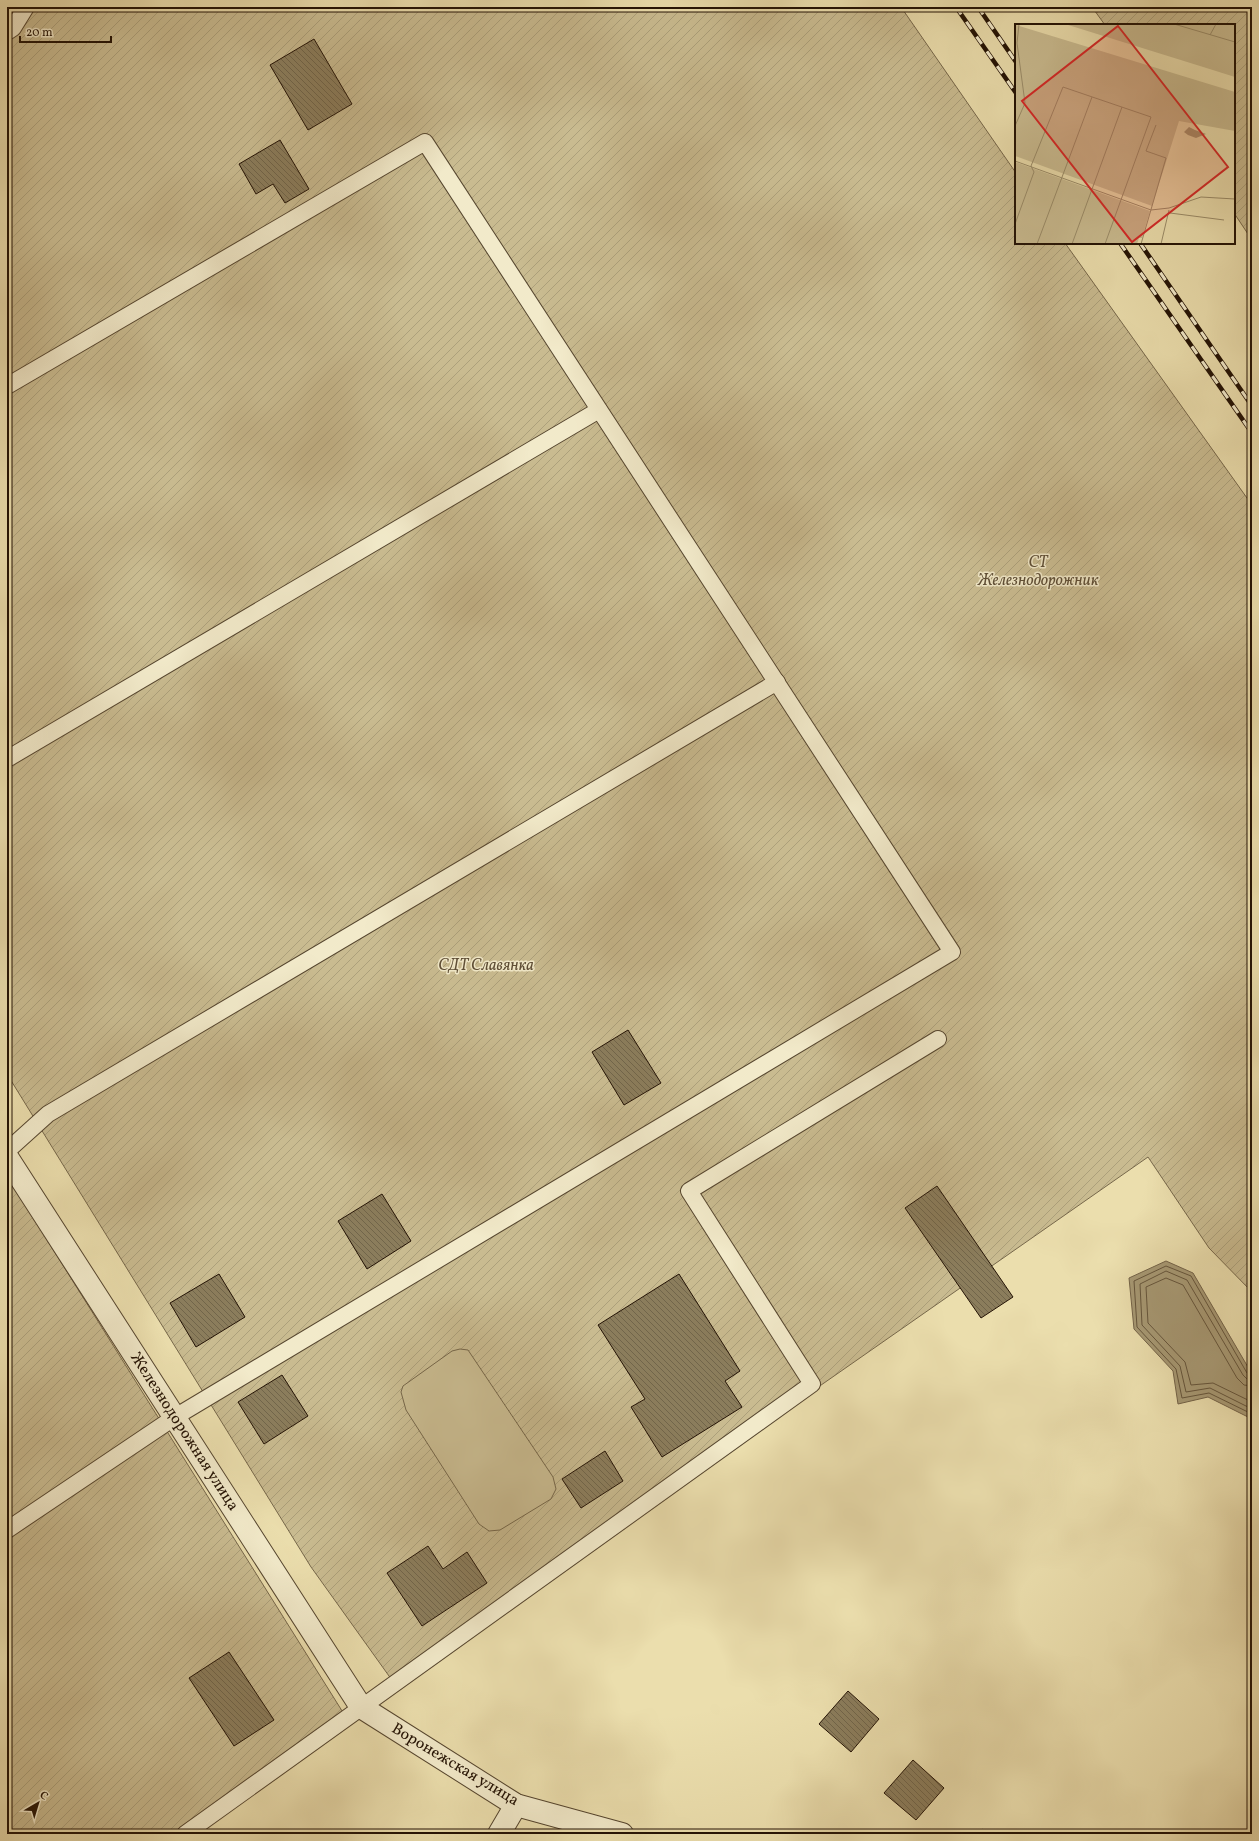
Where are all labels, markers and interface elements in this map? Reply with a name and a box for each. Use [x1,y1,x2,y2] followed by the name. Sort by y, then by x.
[20,18,111,44] scale bar
[1015,24,1235,244] inset map
[26,25,53,41] text: 20 m
[977,552,1099,592] park label: СТ Железнодорожник
[438,955,534,977] park label: СДТ Славянка
[124,1348,244,1516] street label: Железнодорожная улица
[387,1718,523,1812] street label: Воронежская улица
[18,1783,58,1823] north arrow
[36,1788,51,1804] text: С

